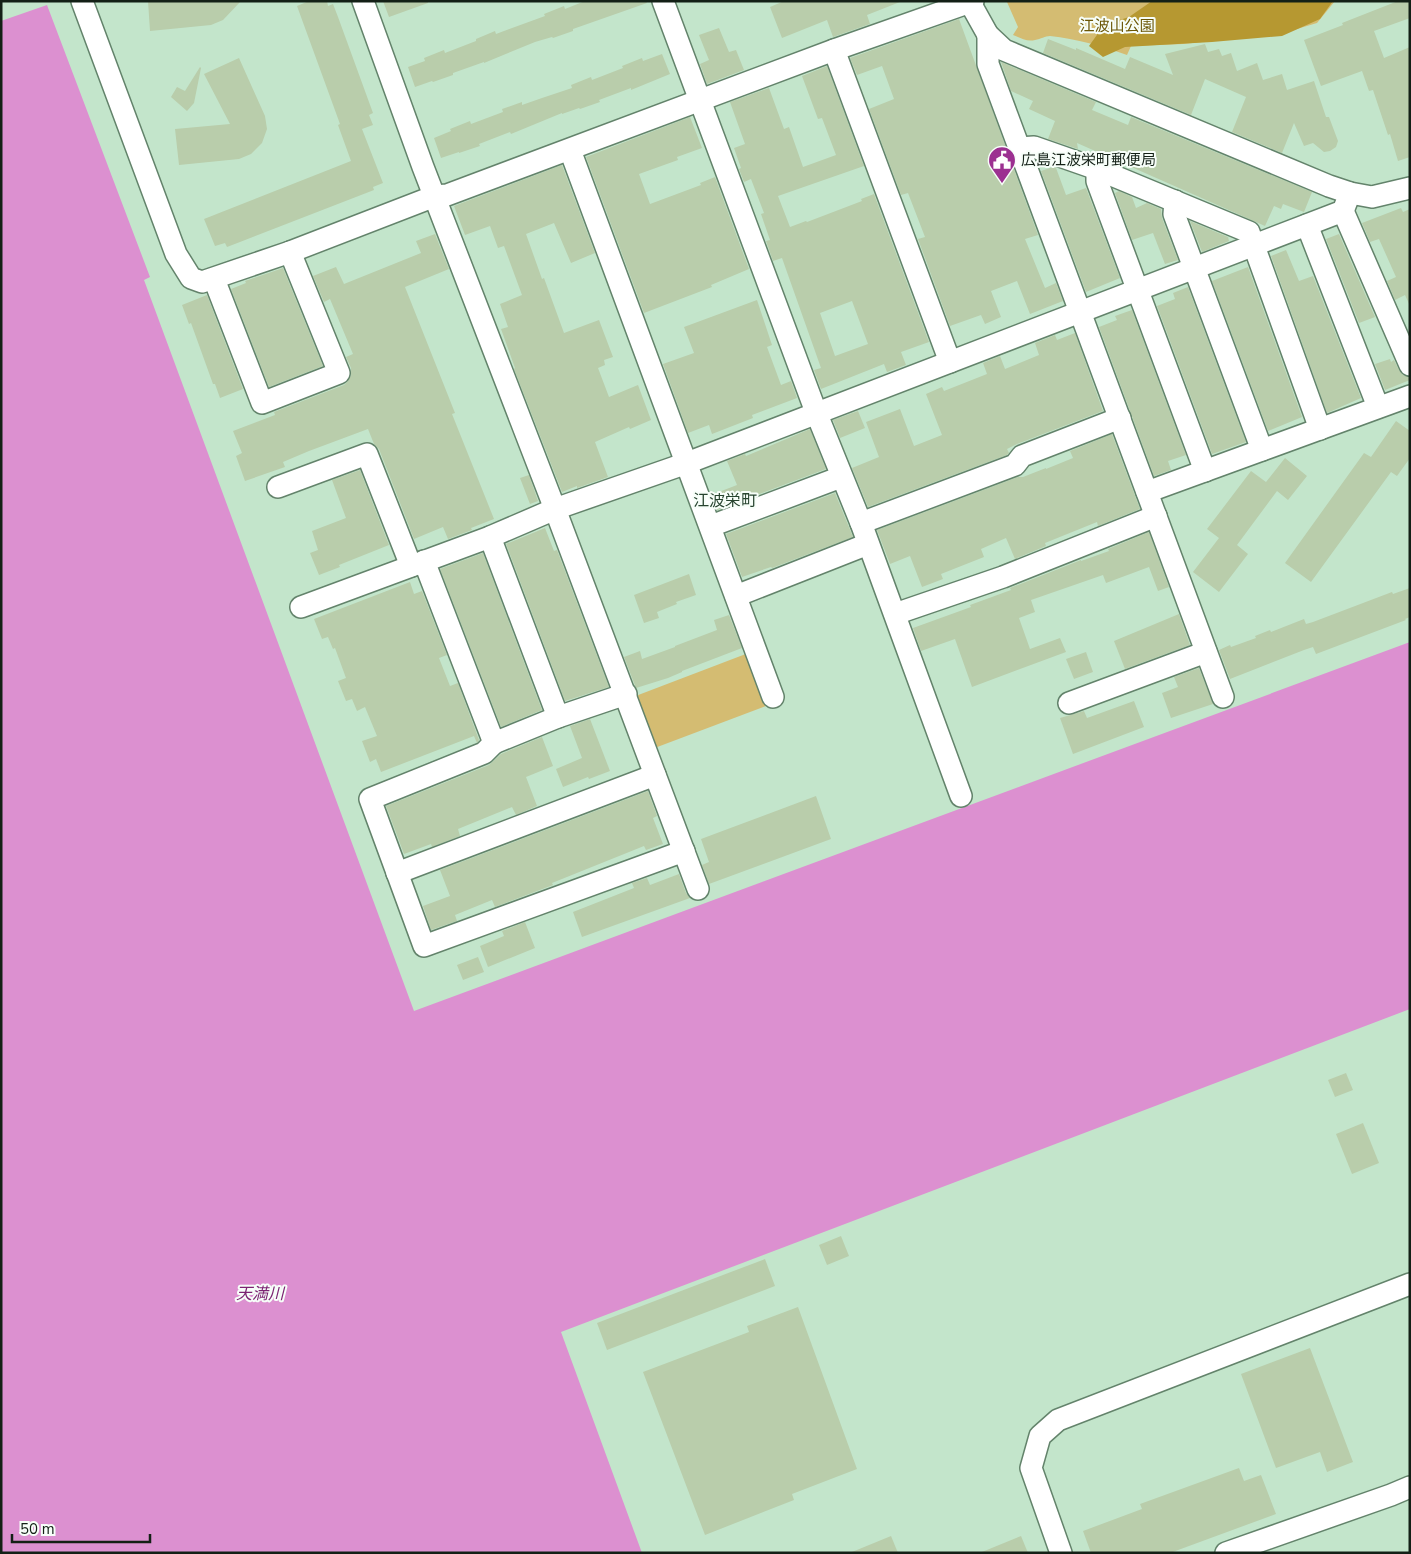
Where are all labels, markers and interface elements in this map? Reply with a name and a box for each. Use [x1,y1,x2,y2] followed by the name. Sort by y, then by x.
[1079,16,1155,36] park label: 江波山公園
[987,145,1017,184] public building icon: 広島江波栄町郵便局
[1021,150,1156,170] place label: 広島江波栄町郵便局
[693,490,757,512] district label: 江波栄町
[236,1283,286,1305] water label: 天満川
[12,1512,150,1544] scale bar
[20,1519,55,1539] text: 50 m

